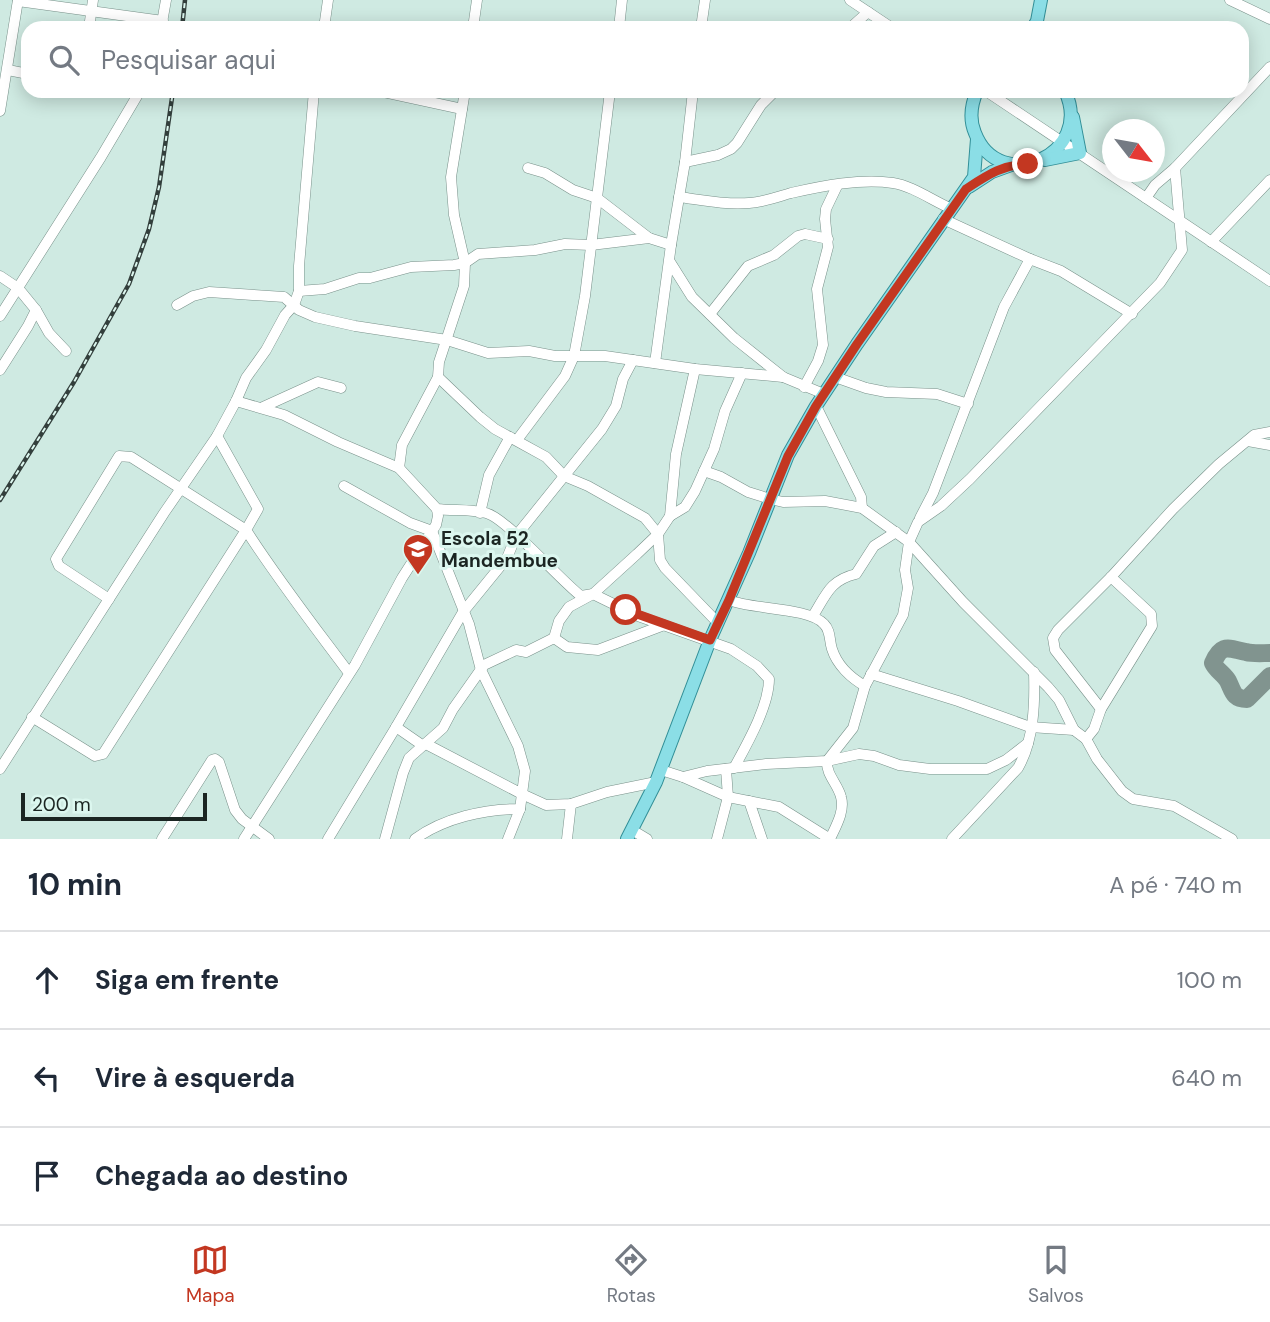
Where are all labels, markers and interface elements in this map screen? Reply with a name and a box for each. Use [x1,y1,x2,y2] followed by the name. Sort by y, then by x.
[21,21,1249,98] search box
[45,41,83,79] icon: search
[101,43,276,77] text: Pesquisar aqui
[1102,119,1165,182] north arrow
[1012,148,1043,179] route end
[441,526,558,573] place label: Escola 52 Mandembue
[401,532,435,576] school or university icon: Escola 52 Mandembue
[610,594,641,625] route start
[21,790,206,822] scale bar
[32,792,91,817] text: 200 m
[28,865,122,904] text: 10 min
[1109,870,1242,900] text: A pé · 740 m
[28,961,66,999] icon: ahead
[95,963,279,997] text: Siga em frente
[1177,965,1242,995] text: 100 m
[28,1059,66,1097] icon: left
[95,1061,295,1095] text: Vire à esquerda
[1171,1063,1242,1093] text: 640 m
[28,1157,66,1195] icon: arrive
[95,1159,348,1193] text: Chegada ao destino
[186,1241,235,1308] tab: Mapa
[607,1241,656,1308] tab: Rotas
[1028,1241,1084,1308] tab: Salvos

